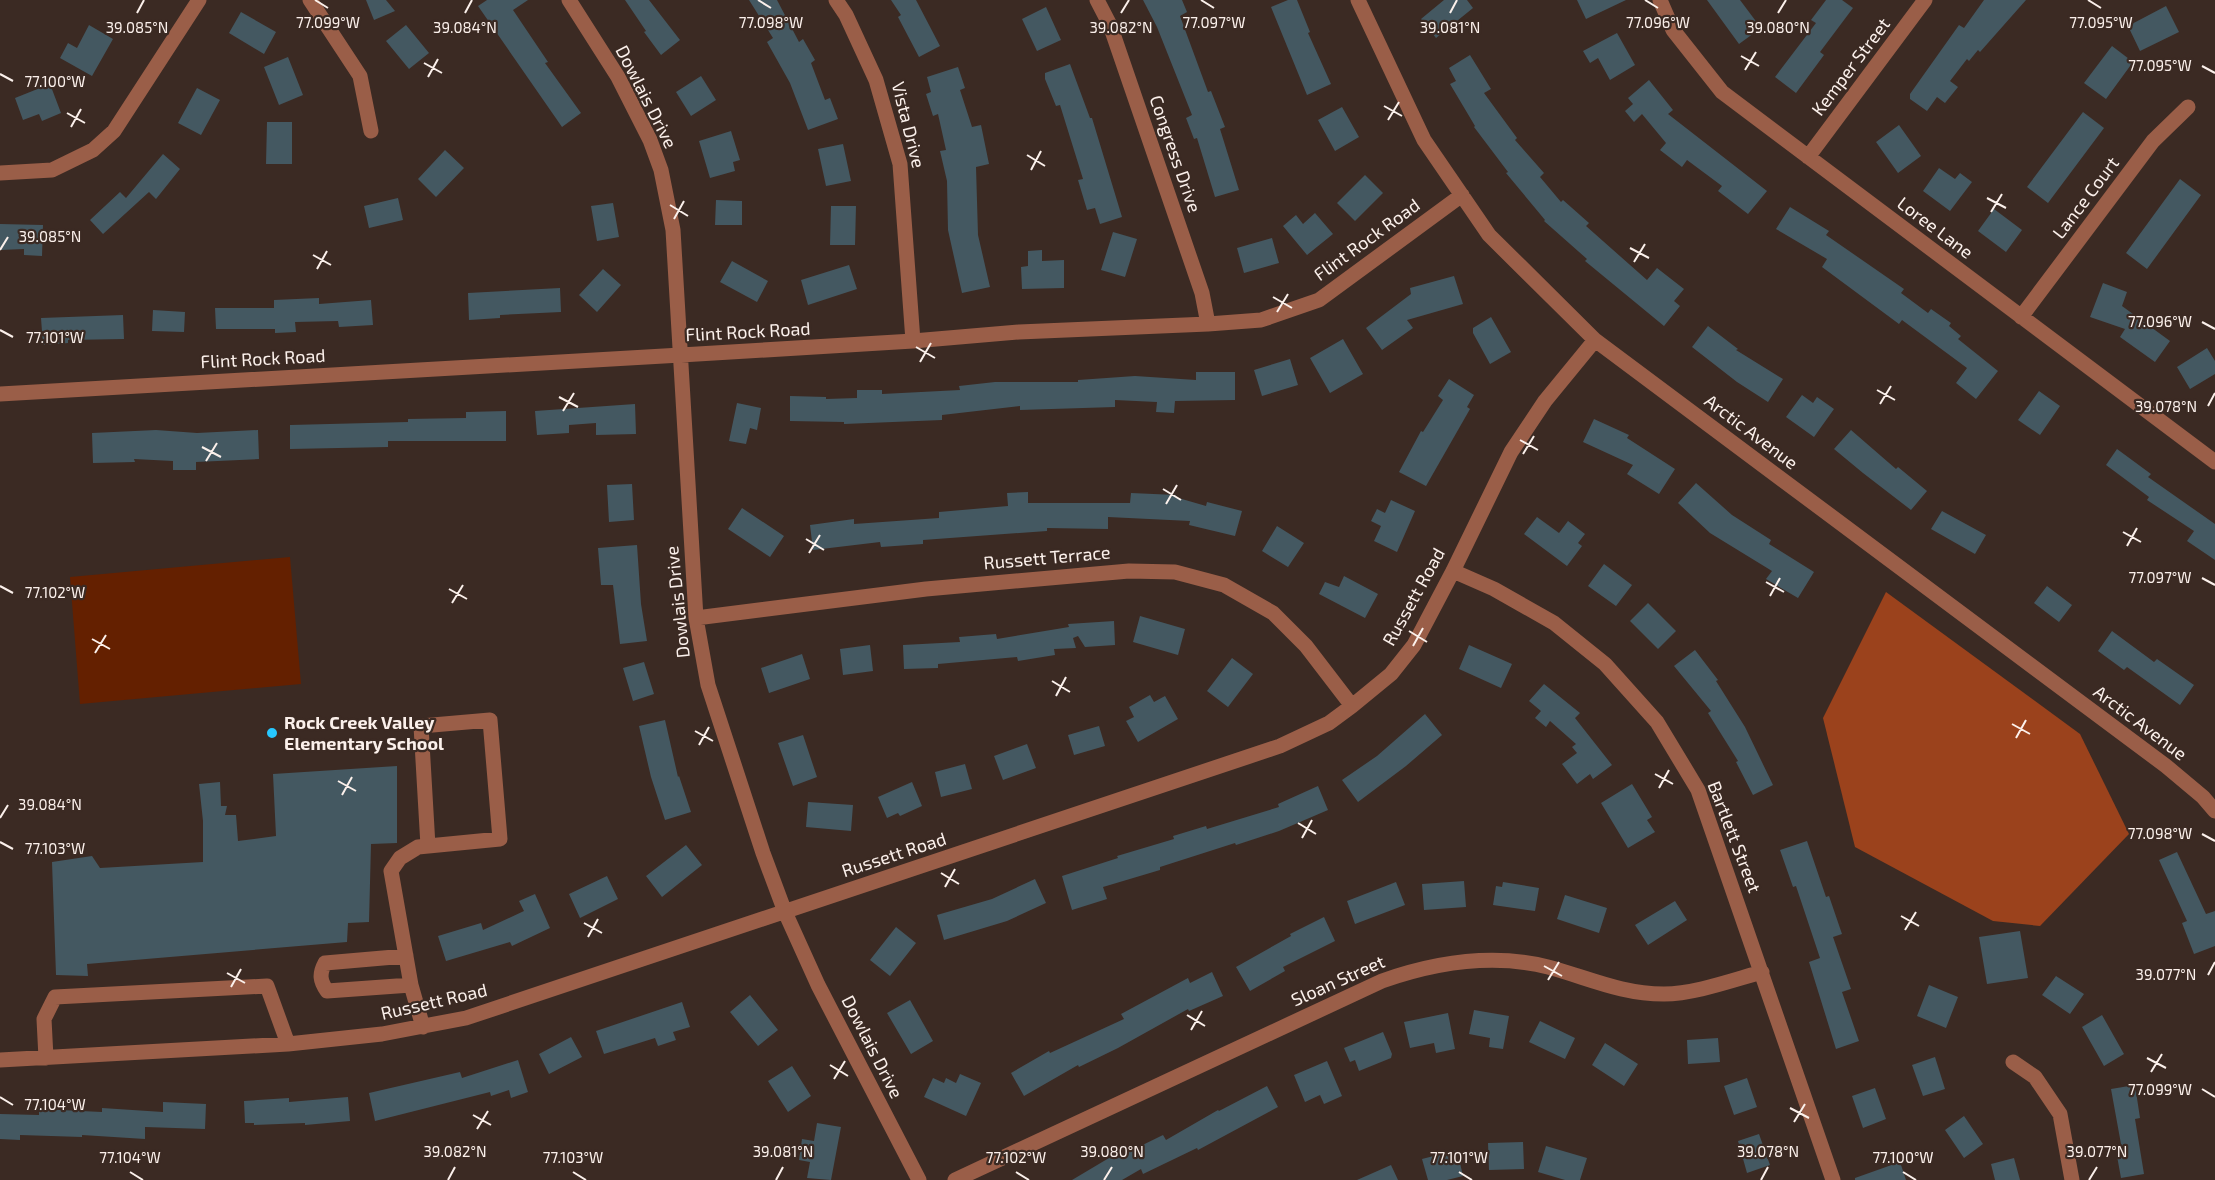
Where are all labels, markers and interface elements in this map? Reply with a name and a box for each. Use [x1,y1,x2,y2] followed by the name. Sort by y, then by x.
[296,13,360,31] text: 77.099°W
[739,13,803,31] text: 77.098°W
[1182,13,1246,31] text: 77.097°W
[1626,13,1690,31] text: 77.096°W
[1806,13,1894,120] street label: Kemper Street
[2069,13,2133,31] text: 77.095°W
[106,18,168,36] text: 39.085°N
[433,18,497,36] text: 39.084°N
[1090,18,1152,36] text: 39.082°N
[1420,18,1480,36] text: 39.081°N
[1746,18,1810,36] text: 39.080°N
[612,41,682,152] street label: Dowlais Drive
[2128,56,2192,74] text: 77.095°W
[24,72,86,90] text: 77.100°W
[888,79,930,170] street label: Vista Drive
[1146,92,1206,215] street label: Congress Drive
[2047,152,2123,243] street label: Lance Court
[1893,192,1978,263] street label: Loree Lane
[1309,193,1424,285] street label: Flint Rock Road
[19,227,81,245] text: 39.085°N
[2128,312,2192,330] text: 77.096°W
[685,317,811,345] street label: Flint Rock Road
[26,328,84,346] text: 77.101°W
[200,344,326,372] street label: Flint Rock Road
[1701,389,1803,473] street label: Arctic Avenue
[2135,397,2197,415] text: 39.078°N
[982,540,1111,574] street label: Russett Terrace
[1377,544,1449,649] street label: Russett Road
[660,545,694,659] street label: Dowlais Drive
[2128,568,2192,586] text: 77.097°W
[25,583,85,601] text: 77.102°W
[2090,680,2192,764] street label: Arctic Avenue
[284,711,444,754] place label: Rock Creek Valley Elementary School
[265,726,279,740] marker: Rock Creek Valley Elementary School
[1704,778,1766,896] street label: Bartlett Street
[18,795,82,813] text: 39.084°N
[2128,824,2192,842] text: 77.098°W
[839,827,949,881] street label: Russett Road
[25,839,85,857] text: 77.103°W
[1287,950,1388,1010] street label: Sloan Street
[2136,965,2196,983] text: 39.077°N
[378,978,489,1024] street label: Russett Road
[838,991,908,1102] street label: Dowlais Drive
[2128,1080,2192,1098] text: 77.099°W
[24,1095,86,1113] text: 77.104°W
[424,1142,486,1160] text: 39.082°N
[753,1142,813,1160] text: 39.081°N
[1080,1142,1144,1160] text: 39.080°N
[1737,1142,1799,1160] text: 39.078°N
[2067,1142,2127,1160] text: 39.077°N
[99,1148,161,1166] text: 77.104°W
[543,1148,603,1166] text: 77.103°W
[986,1148,1046,1166] text: 77.102°W
[1430,1148,1488,1166] text: 77.101°W
[1872,1148,1934,1166] text: 77.100°W

